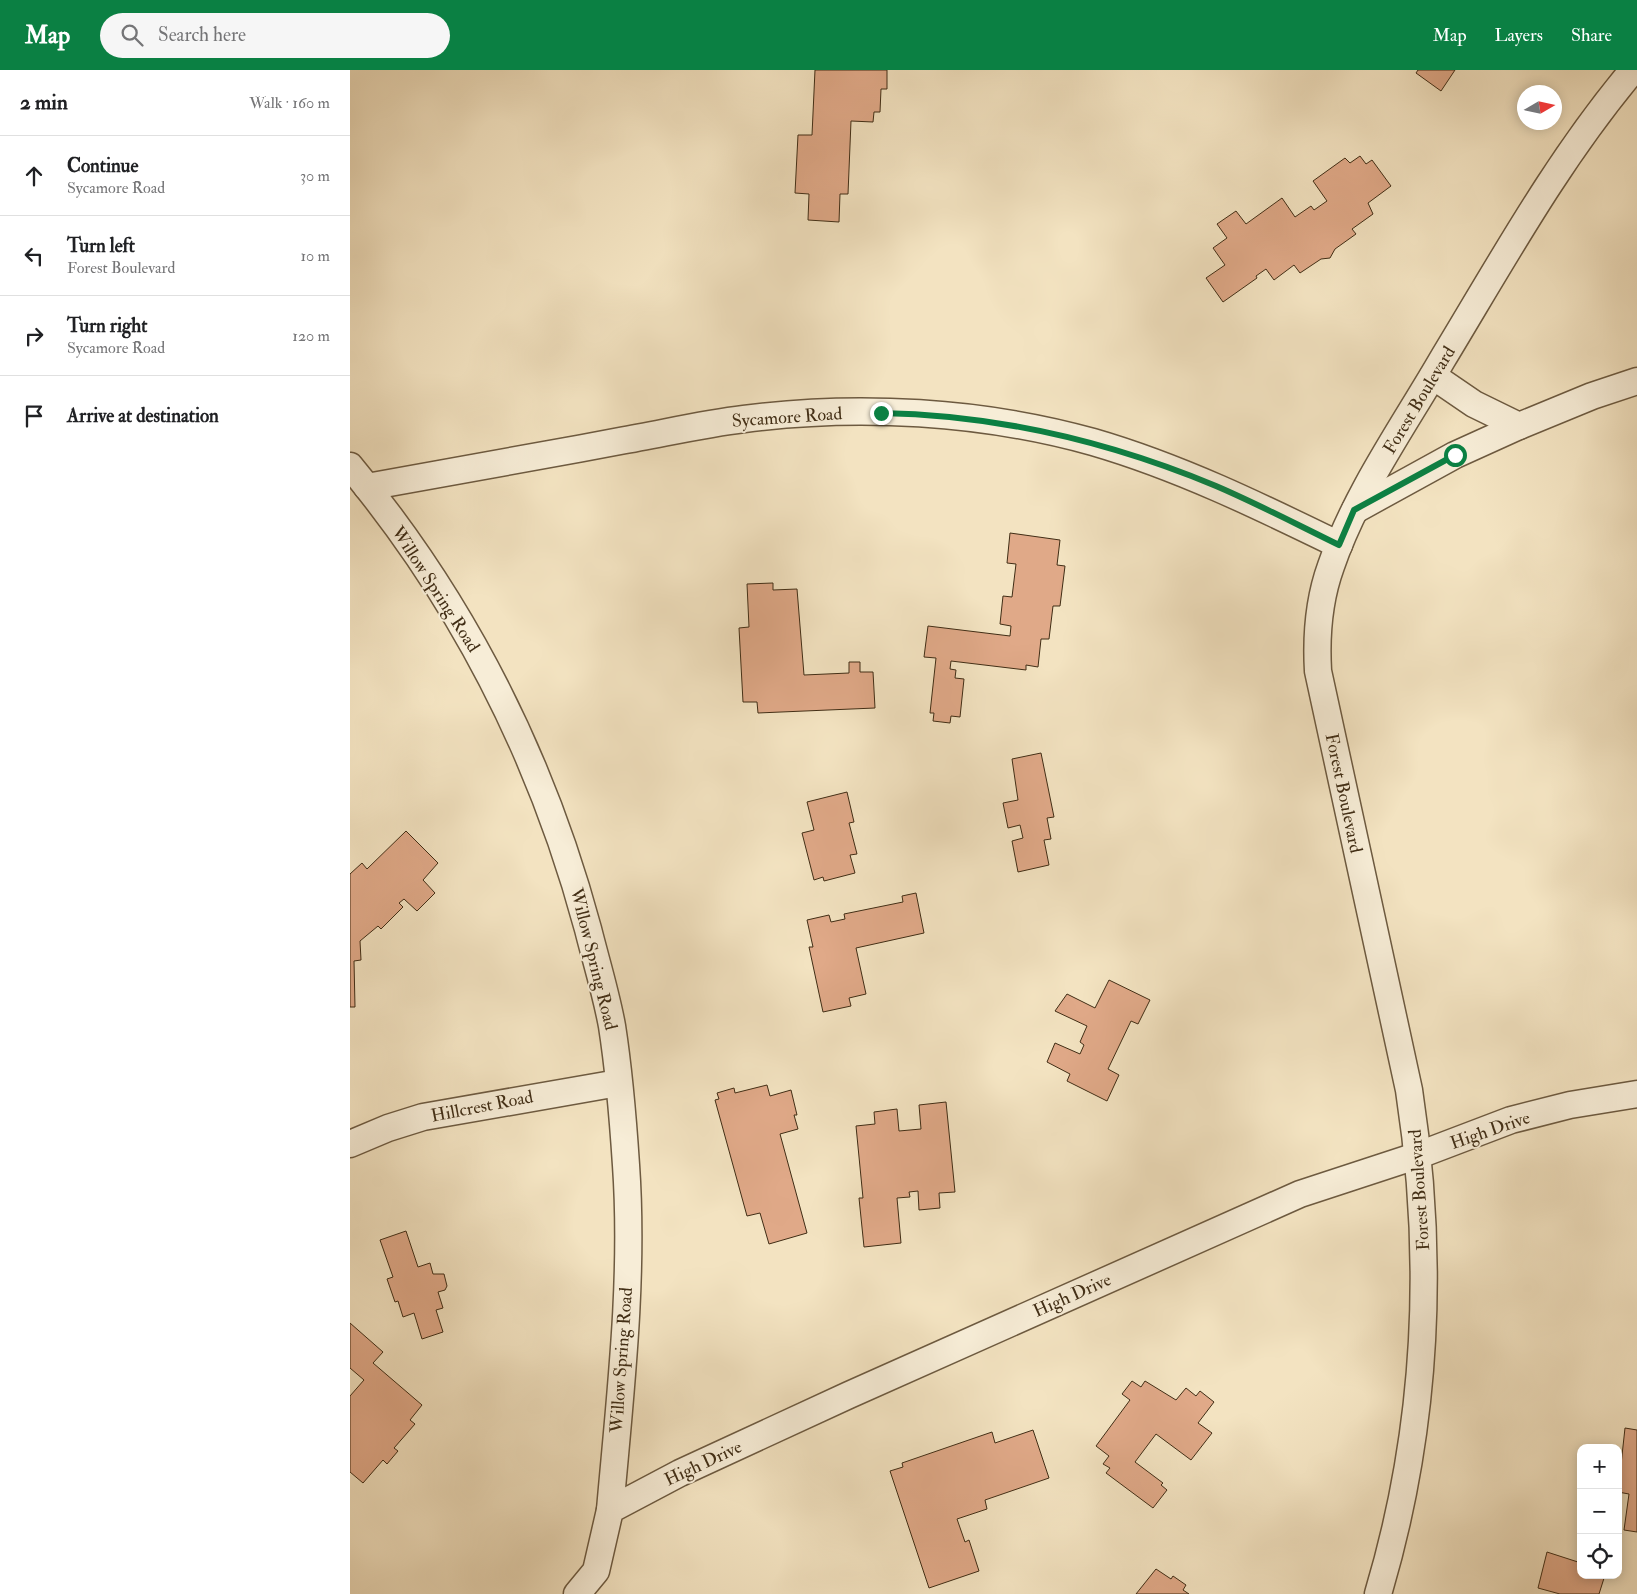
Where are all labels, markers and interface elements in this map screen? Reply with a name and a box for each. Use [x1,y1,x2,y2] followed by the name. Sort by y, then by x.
[100,13,450,58] search box
[25,20,70,51] text: Map
[118,21,146,49] icon: search
[158,23,246,47] text: Search here
[1433,24,1467,47] text: Map
[1495,24,1543,47] text: Layers
[1571,24,1612,47] text: Share
[1517,85,1562,130] north arrow
[20,89,68,116] text: 2 min
[249,93,330,113] text: Walk · 160 m
[67,154,138,178] text: Continue
[20,162,48,190] icon: ahead
[300,166,330,186] text: 30 m
[67,178,165,198] text: Sycamore Road
[67,234,135,258] text: Turn left
[20,242,48,270] icon: left
[300,246,330,266] text: 10 m
[67,258,175,278] text: Forest Boulevard
[67,314,147,338] text: Turn right
[20,322,48,350] icon: right
[292,326,330,346] text: 120 m
[67,338,165,358] text: Sycamore Road
[1378,342,1461,458] street label: Forest Boulevard
[20,402,48,430] icon: arrive
[731,402,843,433] street label: Sycamore Road
[870,402,893,425] route end
[67,404,219,428] text: Arrive at destination
[1444,444,1467,467] route start
[386,521,485,657] street label: Willow Spring Road
[1320,731,1367,855] street label: Forest Boulevard
[564,885,622,1033] street label: Willow Spring Road
[429,1085,535,1128] street label: Hillcrest Road
[1447,1106,1534,1155] street label: High Drive
[1404,1128,1435,1252] street label: Forest Boulevard
[1030,1268,1115,1323] street label: High Drive
[605,1286,638,1435] street label: Willow Spring Road
[661,1435,746,1491] street label: High Drive
[1577,1444,1622,1579] map controls
[1577,1444,1622,1489] button: +
[1577,1489,1622,1534] button: −
[1577,1534,1622,1579] button: locate

